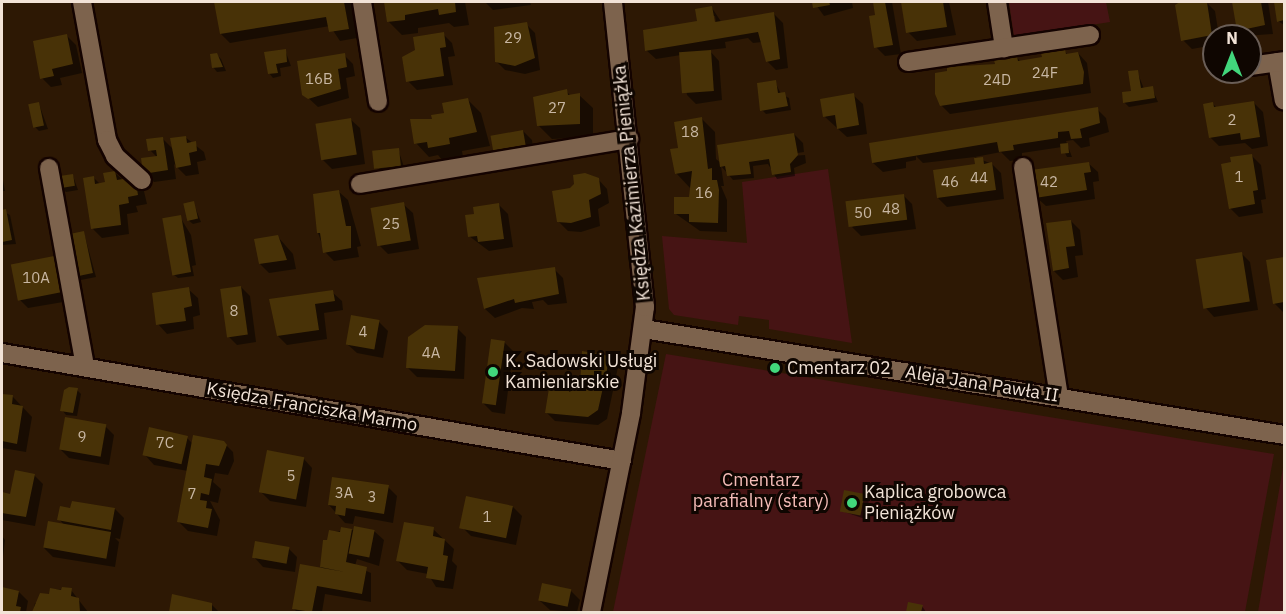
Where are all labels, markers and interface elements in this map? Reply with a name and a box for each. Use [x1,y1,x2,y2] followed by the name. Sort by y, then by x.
[1202,24,1262,84] north arrow
[1226,28,1238,48] text: N
[504,29,522,47] house number: 29
[609,64,655,302] street label: Księdza Kazimierza Pieniążka
[1032,64,1058,82] house number: 24F
[305,70,333,88] house number: 16B
[983,71,1011,89] house number: 24D
[548,99,566,117] house number: 27
[1228,111,1236,129] house number: 2
[681,123,699,141] house number: 18
[1235,168,1243,186] house number: 1
[970,169,988,187] house number: 44
[941,173,959,191] house number: 46
[1040,173,1058,191] house number: 42
[695,184,713,202] house number: 16
[882,200,900,218] house number: 48
[854,204,872,222] house number: 50
[382,215,400,233] house number: 25
[22,269,50,287] house number: 10A
[230,302,238,320] house number: 8
[359,323,367,341] house number: 4
[422,344,440,362] house number: 4A
[505,351,657,394] place label: K. Sadowski Usługi Kamieniarskie
[787,357,891,379] place label: Cmentarz 02
[768,361,782,375] marker: Cmentarz 02
[904,361,1060,407] street label: Aleja Jana Pawła II
[486,365,500,379] marker: K. Sadowski Usługi Kamieniarskie
[205,378,419,436] street label: Księdza Franciszka Marmo
[78,428,86,446] house number: 9
[156,434,174,452] house number: 7C
[287,467,295,485] house number: 5
[693,470,829,512] park label: Cmentarz parafialny (stary)
[864,482,1006,524] place label: Kaplica grobowca Pieniążków
[335,484,353,502] house number: 3A
[188,485,196,503] house number: 7
[368,488,376,506] house number: 3
[845,496,859,510] marker: Kaplica grobowca Pieniążków
[483,508,491,526] house number: 1

